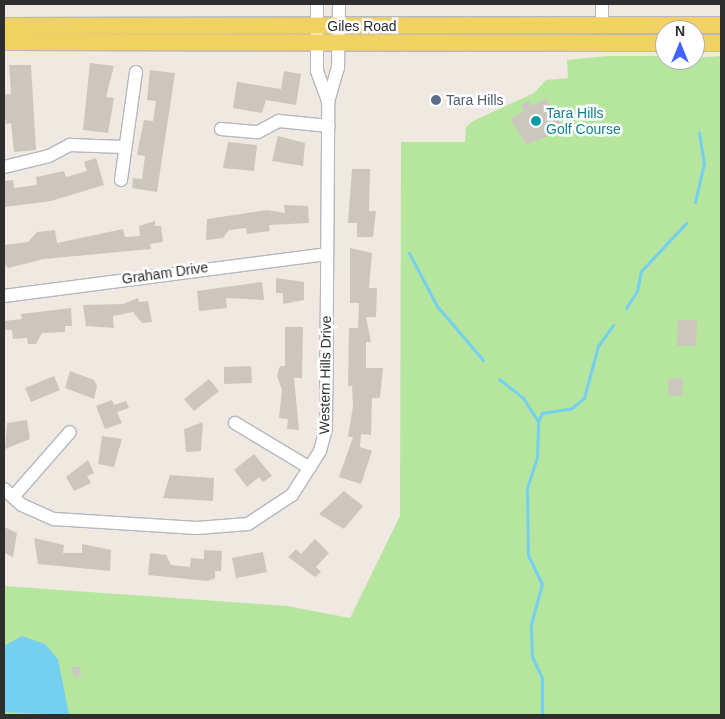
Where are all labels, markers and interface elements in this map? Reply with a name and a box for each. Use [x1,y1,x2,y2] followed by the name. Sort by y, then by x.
[327,18,397,34] street label: Giles Road
[655,20,705,70] north arrow
[675,23,685,39] text: N
[446,92,504,108] place label: Tara Hills
[430,94,442,106] marker: Tara Hills
[546,105,621,138] place label: Tara Hills Golf Course
[530,115,542,127] marker: Tara Hills Golf Course
[121,259,209,287] street label: Graham Drive
[316,315,334,435] street label: Western Hills Drive

